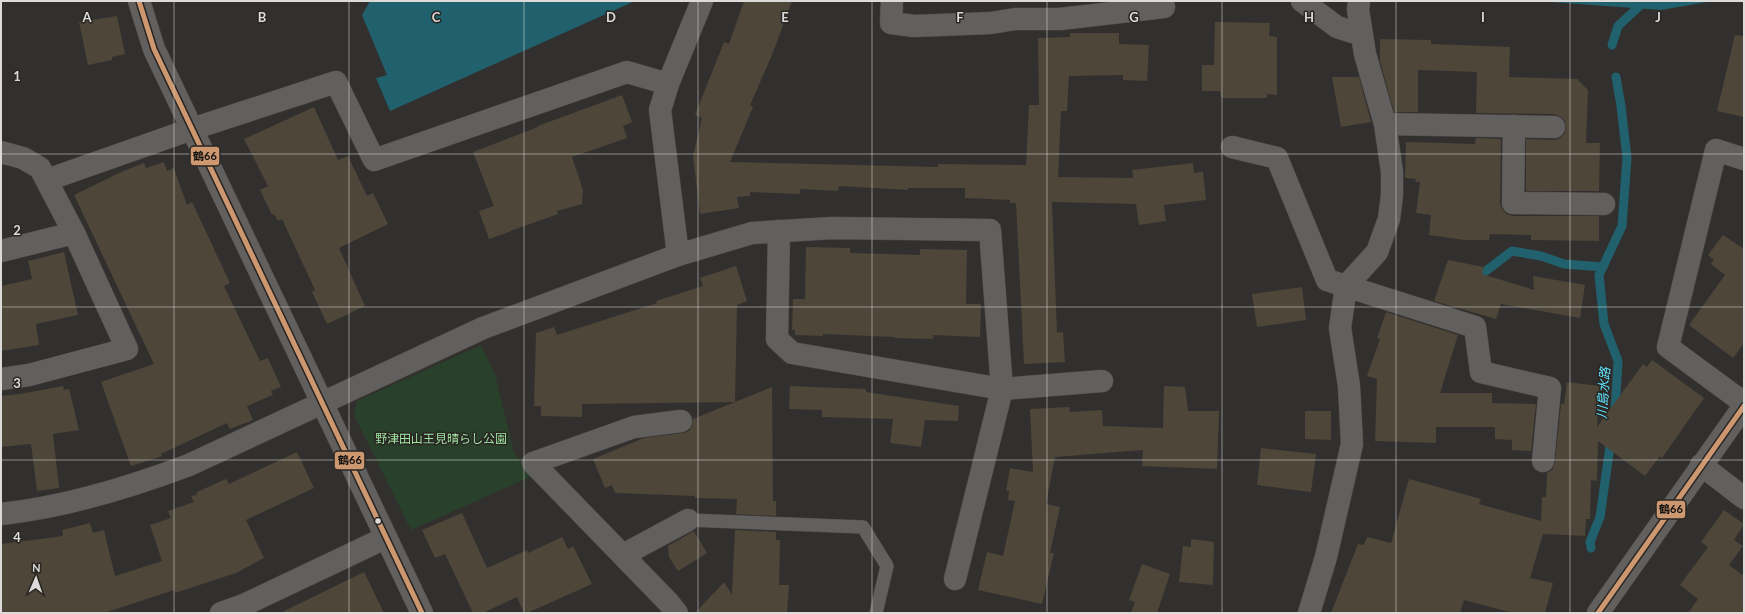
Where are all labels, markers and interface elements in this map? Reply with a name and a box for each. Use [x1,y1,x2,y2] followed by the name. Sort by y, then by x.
[81,9,92,25] text: A
[258,9,267,25] text: B
[432,9,441,25] text: C
[606,9,616,25] text: D
[781,9,789,25] text: E
[956,9,964,25] text: F
[1129,9,1139,25] text: G
[1304,9,1314,25] text: H
[1481,9,1485,25] text: I
[1655,9,1661,25] text: J
[13,68,21,84] text: 1
[190,146,220,166] line badge: 鶴66
[192,149,217,162] text: 鶴66
[13,222,21,238] text: 2
[1593,366,1613,420] water label: 川島水路
[13,375,21,391] text: 3
[375,431,507,446] park label: 野津田山王見晴らし公園
[334,451,365,470] line badge: 鶴66
[337,453,362,466] text: 鶴66
[1656,500,1686,519] line badge: 鶴66
[1658,502,1683,515] text: 鶴66
[373,516,383,526] unlabelled marker
[13,529,21,545] text: 4
[16,558,56,598] north arrow
[32,561,41,574] text: N

